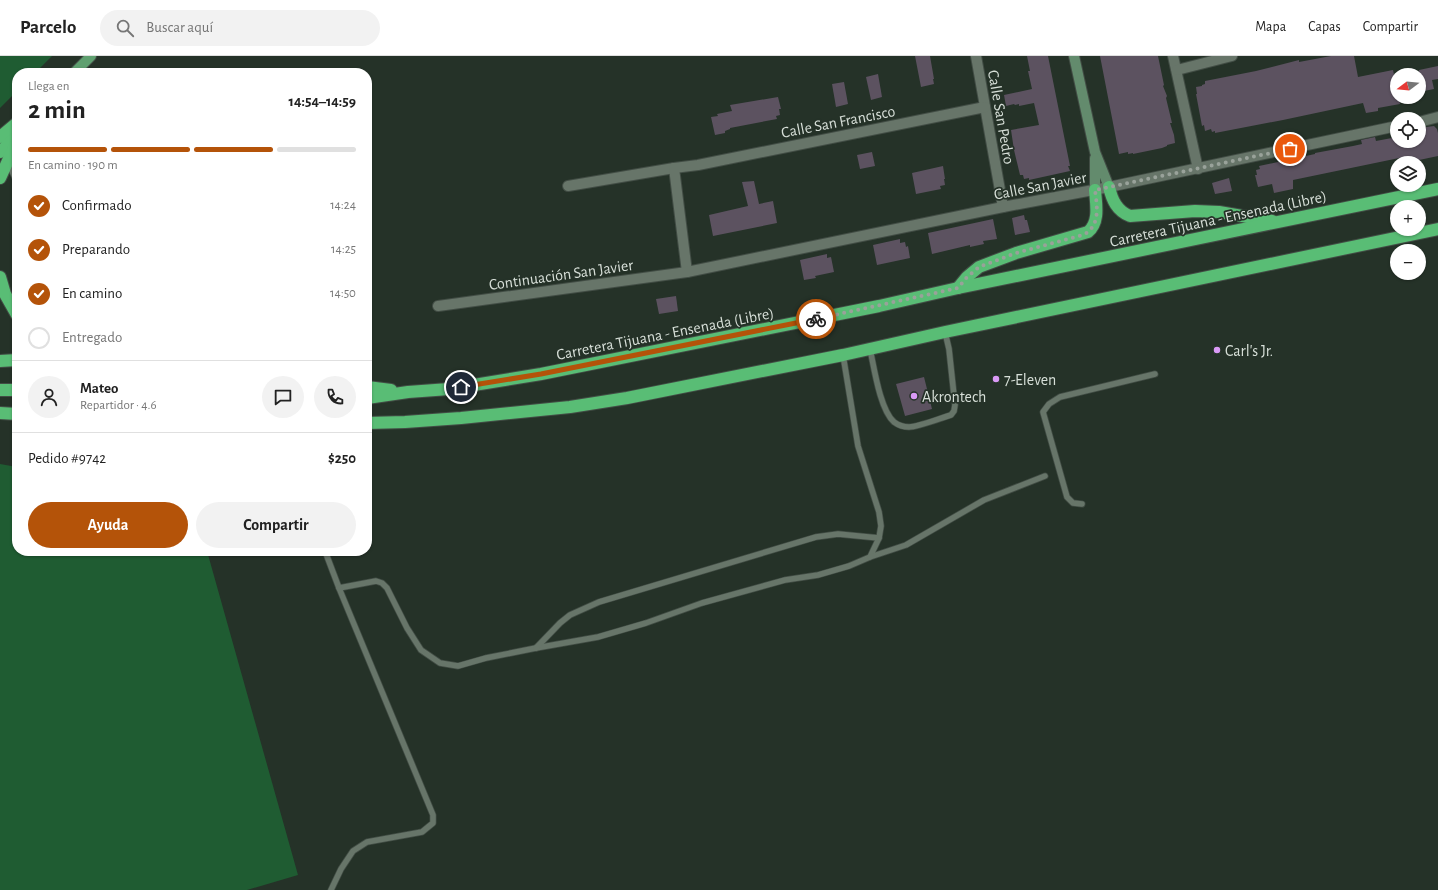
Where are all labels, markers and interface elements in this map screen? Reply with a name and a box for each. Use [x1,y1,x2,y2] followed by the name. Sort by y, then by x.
[100,10,380,46] search box
[114,17,136,39] icon: search
[20,18,76,37] text: Parcelo
[146,20,213,35] text: Buscar aquí
[1255,20,1286,34] text: Mapa
[1308,20,1341,34] text: Capas
[1363,20,1418,34] text: Compartir
[1390,68,1426,104] north arrow
[1390,68,1426,280] map controls
[985,69,1017,166] street label: Calle San Pedro
[28,80,70,93] text: Llega en
[289,94,356,109] text: 14:54–14:59
[28,97,86,123] text: 2 min
[780,103,897,141] street label: Calle San Francisco
[1390,112,1426,148] button: locate
[1273,132,1307,166] pin
[1279,138,1301,160] icon: bag
[1390,156,1426,192] button: layers
[28,159,118,172] text: En camino · 190 m
[993,169,1089,203] street label: Calle San Javier
[1108,188,1328,251] street label: Carretera Tijuana - Ensenada (Libre)
[28,195,50,217] icon: check
[62,198,132,213] text: Confirmado
[330,199,356,212] text: 14:24
[1390,200,1426,236] button: +
[28,239,50,261] icon: check
[62,242,130,257] text: Preparando
[331,243,356,256] text: 14:25
[1390,244,1426,280] button: −
[488,257,635,293] street label: Continuación San Javier
[28,283,50,305] icon: check
[62,286,122,301] text: En camino
[330,287,356,300] text: 14:50
[796,299,836,339] courier
[555,305,776,364] street label: Carretera Tijuana - Ensenada (Libre)
[805,308,827,330] icon: bike
[62,330,122,345] text: Entregado
[1225,343,1273,359] place label: Carl's Jr.
[1212,345,1222,355] marker: Carl's Jr.
[444,370,478,404] pin
[1004,372,1056,388] place label: 7-Eleven
[991,374,1001,384] marker: 7-Eleven
[28,376,70,418] button: person
[262,376,304,418] button: chat
[314,376,356,418] button: phone
[450,376,472,398] icon: home
[80,381,118,396] text: Mateo
[922,389,986,405] place label: Akrontech
[909,391,919,401] marker: Akrontech
[80,399,157,412] text: Repartidor · 4.6
[28,451,106,466] text: Pedido #9742
[328,451,356,466] text: $250
[28,502,188,548] button: Ayuda
[196,502,356,548] button: Compartir

